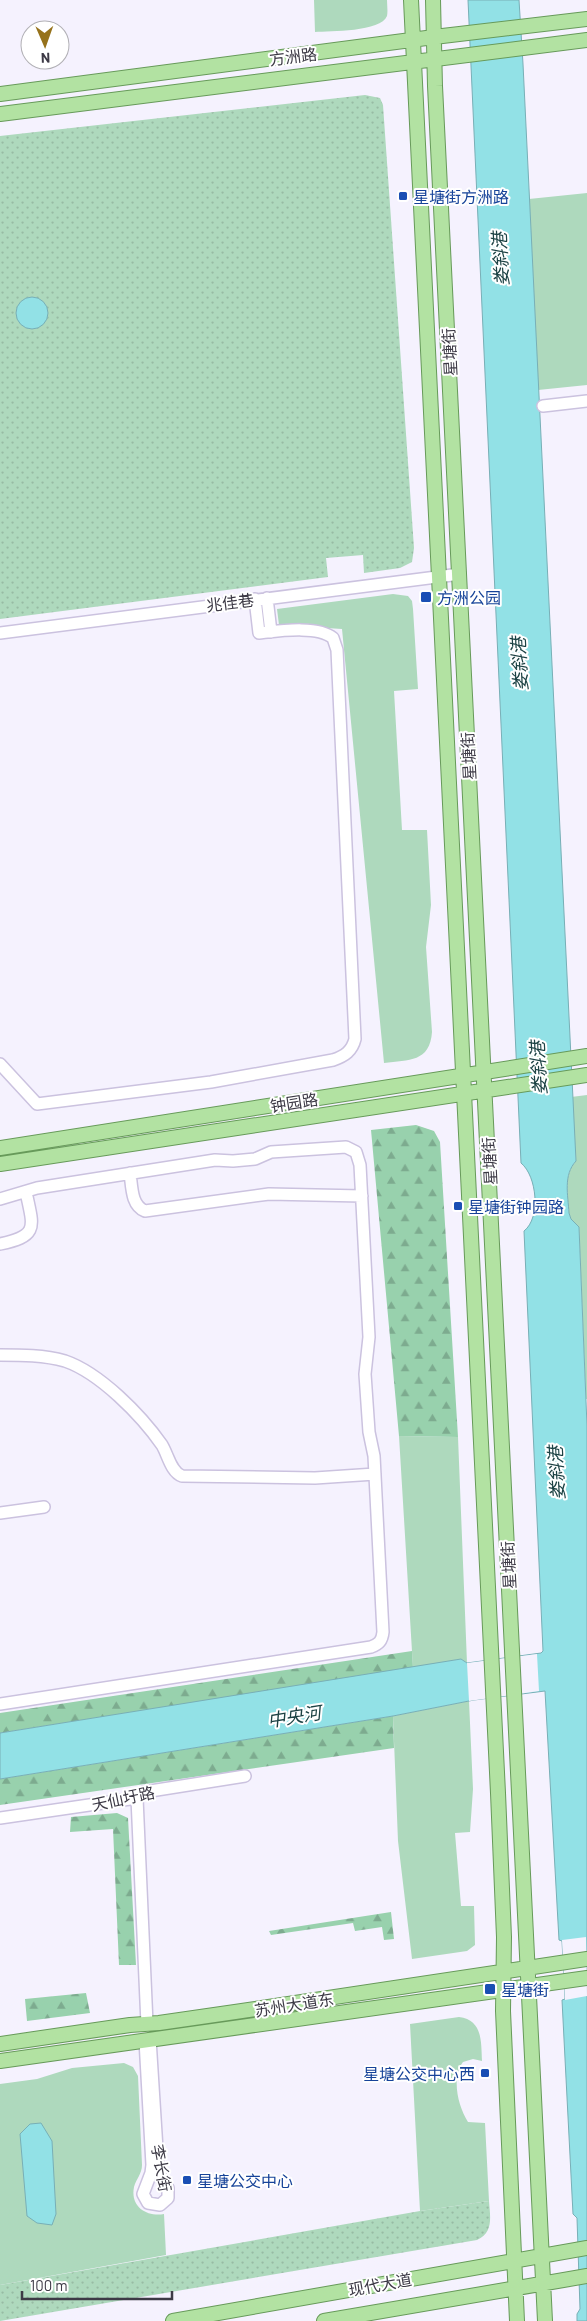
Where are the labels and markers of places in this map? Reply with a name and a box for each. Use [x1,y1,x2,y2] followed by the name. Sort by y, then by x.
[413,187,509,206] place label: 星塘街方洲路
[397,190,409,202] marker: 星塘街方洲路
[437,588,501,607] place label: 方洲公园
[419,590,433,604] marker: 方洲公园
[468,1197,564,1216] place label: 星塘街钟园路
[452,1200,464,1212] marker: 星塘街钟园路
[501,1980,549,1999] place label: 星塘街
[483,1982,497,1996] marker: 星塘街
[363,2064,475,2083] place label: 星塘公交中心西
[479,2067,491,2079] marker: 星塘公交中心西
[197,2171,293,2190] place label: 星塘公交中心
[181,2174,193,2186] marker: 星塘公交中心

